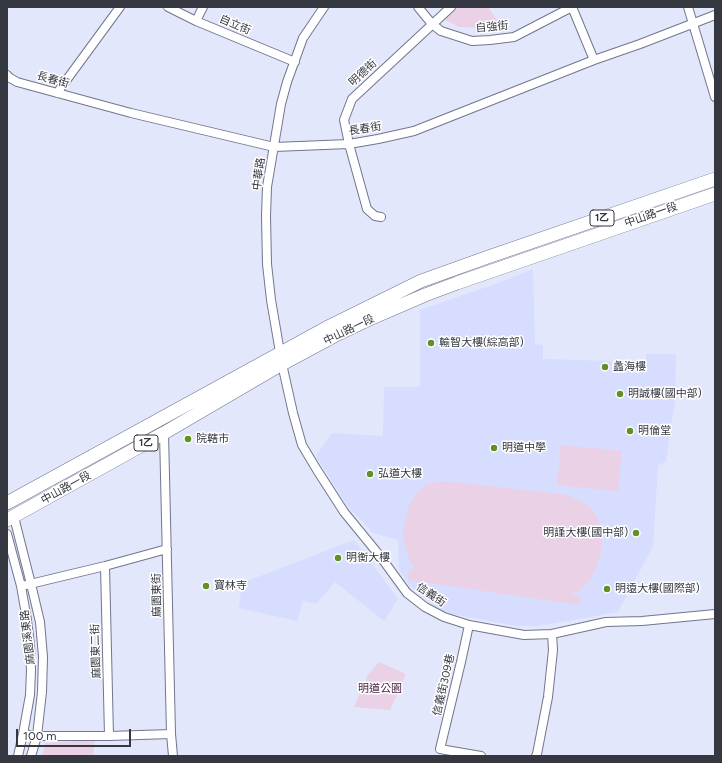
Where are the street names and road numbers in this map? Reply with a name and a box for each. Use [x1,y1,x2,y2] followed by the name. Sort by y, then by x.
[217,12,253,38] street label: 自立街
[475,19,509,35] street label: 自強街
[346,57,380,89] street label: 明德街
[35,69,71,91] street label: 長春街
[348,120,382,138] street label: 長春街
[250,157,268,191] street label: 中華路
[623,200,679,230] street label: 中山路一段
[590,210,614,226] road number: 1乙
[321,312,377,348] street label: 中山路一段
[134,435,158,451] road number: 1乙
[39,469,93,507] street label: 中山路一段
[150,573,164,617] street label: 麻園東街
[414,580,448,610] street label: 信義街
[18,609,38,665] street label: 麻園溪東路
[88,623,104,679] street label: 麻園東二街
[430,653,458,717] street label: 信義街309巷

